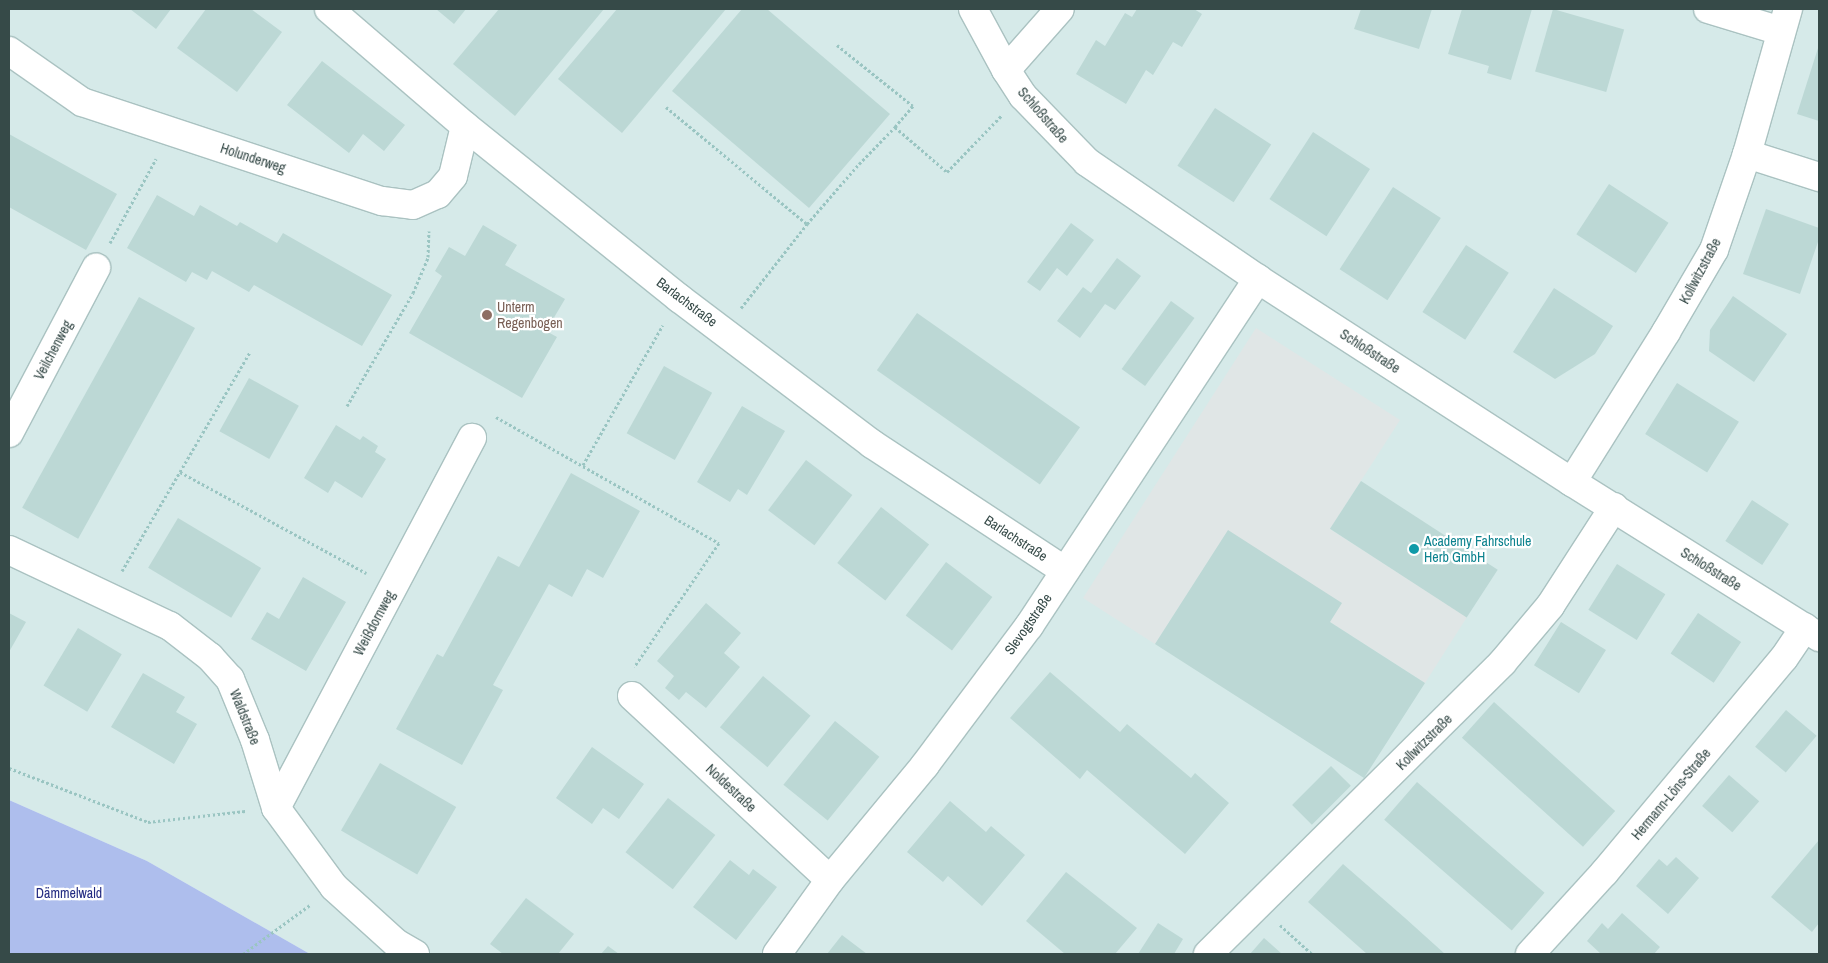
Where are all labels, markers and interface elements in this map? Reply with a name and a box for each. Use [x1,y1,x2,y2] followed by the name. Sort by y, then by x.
[1014,84,1072,146] street label: Schloßstraße
[218,140,288,176] street label: Holunderweg
[1676,235,1724,307] street label: Kollwitzstraße
[653,274,721,330] street label: Barlachstraße
[497,299,563,332] place label: Unterm Regenbogen
[481,309,493,321] marker: Unterm Regenbogen
[30,317,76,383] street label: Veilchenweg
[1337,325,1403,377] street label: Schloßstraße
[981,511,1051,565] street label: Barlachstraße
[1424,533,1531,566] place label: Academy Fahrschule Herb GmbH
[1408,543,1420,555] marker: Academy Fahrschule Herb GmbH
[1678,544,1744,594] street label: Schloßstraße
[350,588,398,658] street label: Weißdornweg
[1001,590,1055,658] street label: Slevogtstraße
[226,687,264,747] street label: Waldstraße
[1393,711,1455,773] street label: Kollwitzstraße
[1628,745,1714,843] street label: Hermann-Löns-Straße
[702,761,760,815] street label: Noldestraße
[36,885,102,901] park label: Dämmelwald

